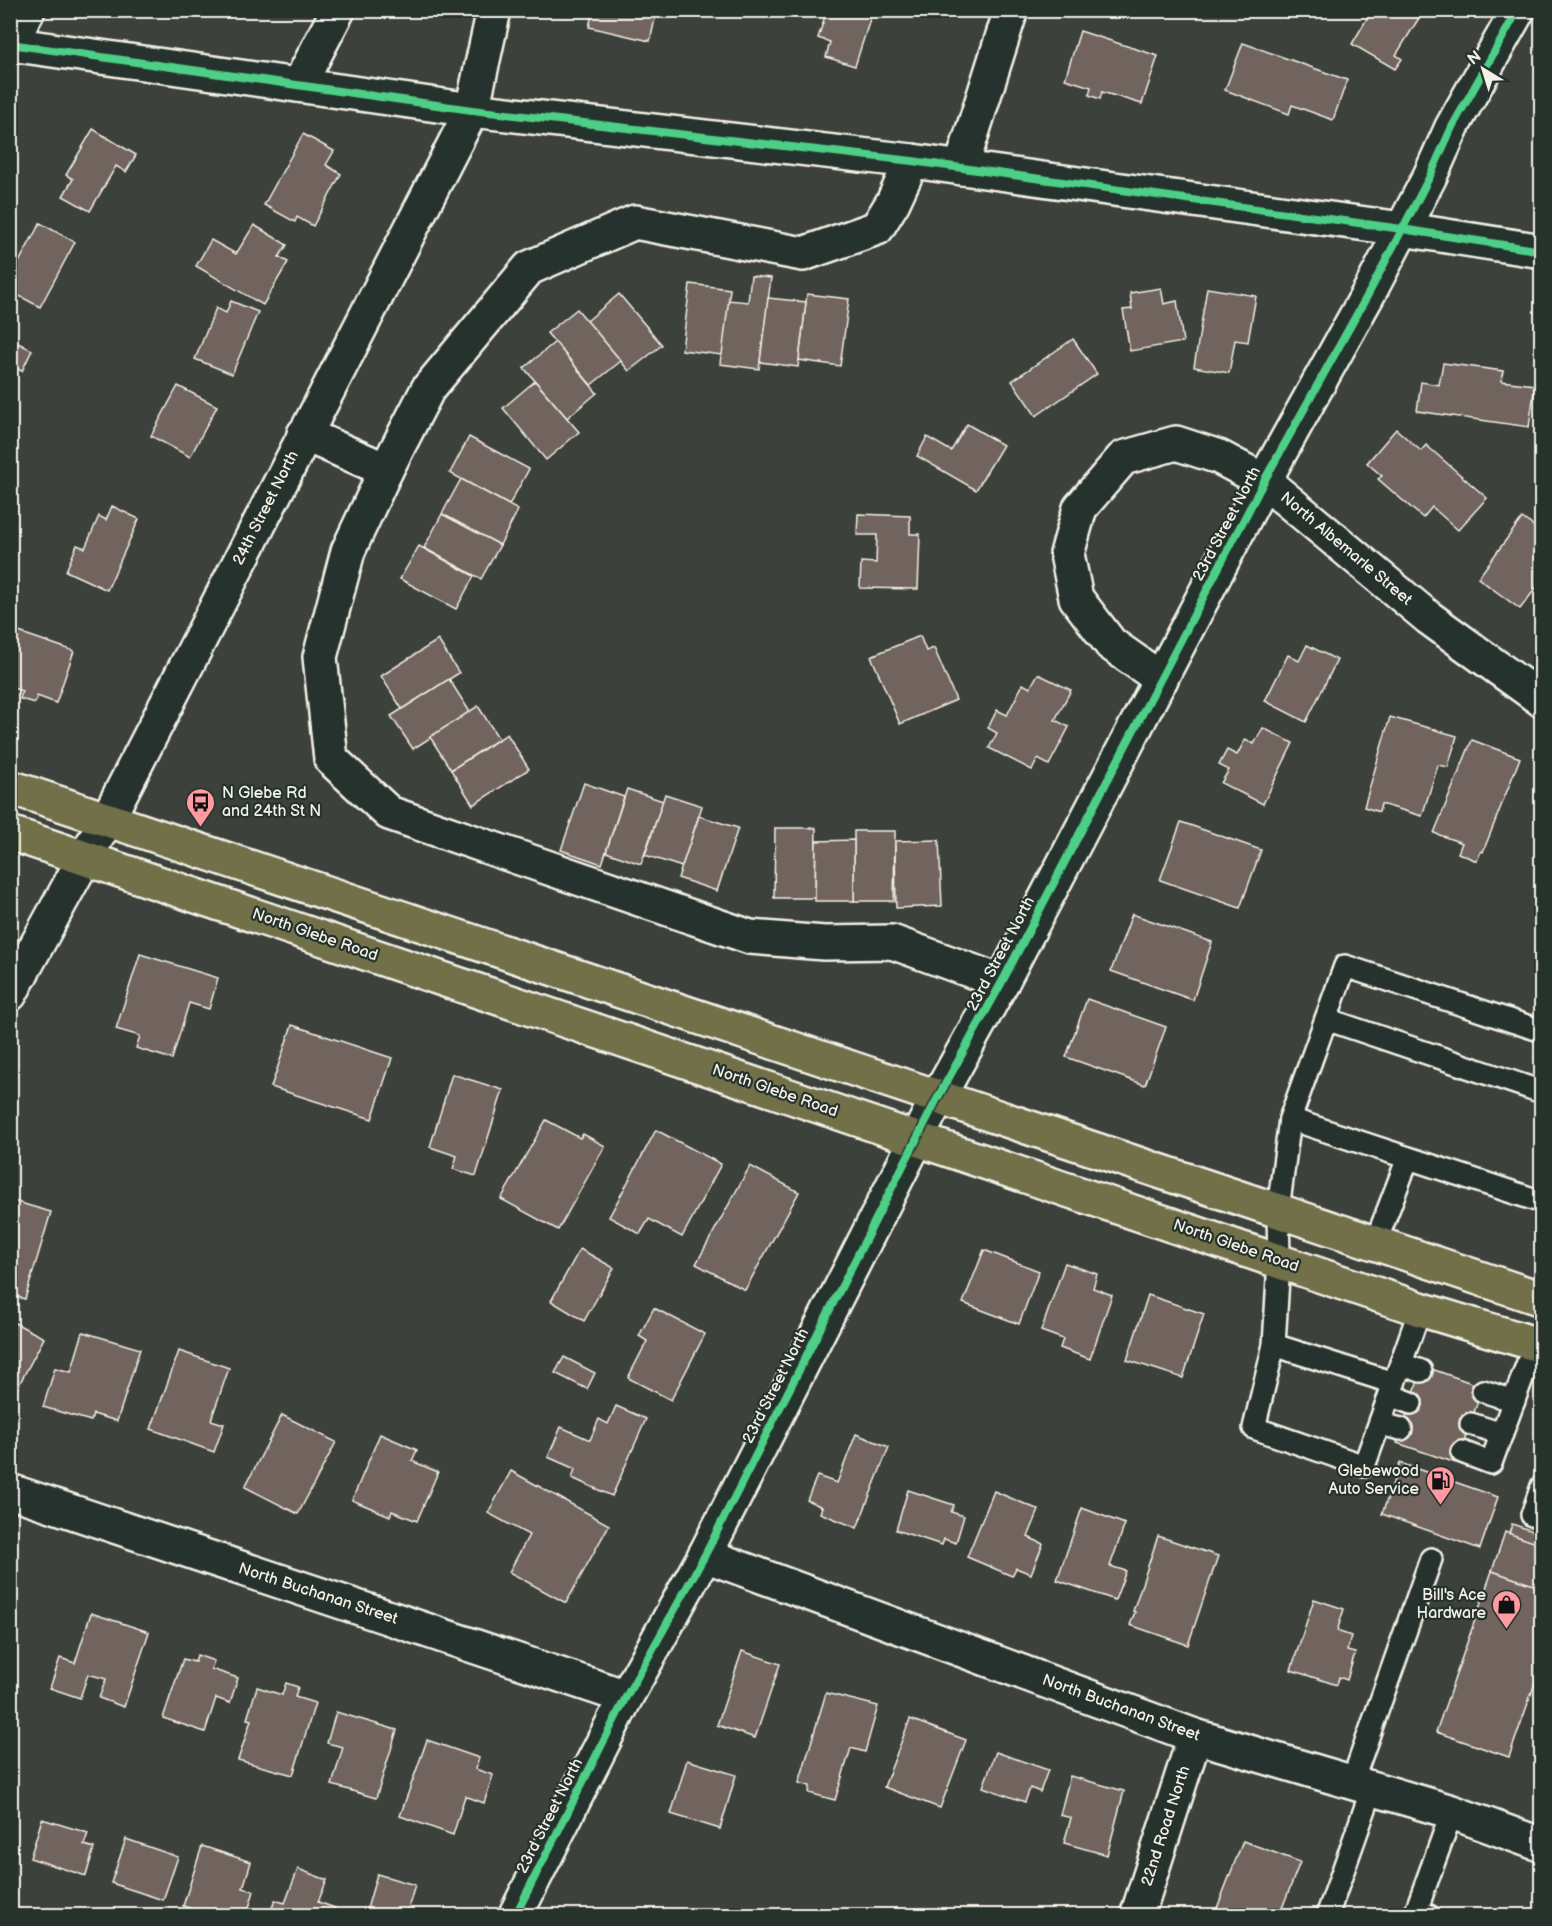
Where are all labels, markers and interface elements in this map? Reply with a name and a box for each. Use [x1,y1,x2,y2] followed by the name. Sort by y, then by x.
[1453,39,1513,99] north arrow
[1464,47,1485,70] text: N
[229,448,303,568] street label: 24th Street North
[1189,463,1265,584] street label: 23rd Street North
[1276,488,1416,610] street label: North Albemarle Street
[222,784,321,821] place label: N Glebe Rd and 24th St N
[185,786,217,828] bus stop icon: N Glebe Rd and 24th St N
[963,893,1039,1014] street label: 23rd Street North
[250,905,380,965] street label: North Glebe Road
[710,1061,840,1121] street label: North Glebe Road
[1171,1216,1301,1276] street label: North Glebe Road
[739,1325,813,1447] street label: 23rd Street North
[1329,1462,1420,1499] place label: Glebewood Auto Service
[1424,1464,1456,1506] fuel station icon: Glebewood Auto Service
[236,1559,400,1629] street label: North Buchanan Street
[1417,1586,1486,1623] place label: Bill's Ace Hardware
[1491,1588,1523,1630] shop icon: Bill's Ace Hardware
[1040,1671,1203,1745] street label: North Buchanan Street
[513,1755,587,1877] street label: 23rd Street North
[1138,1763,1194,1888] street label: 22nd Road North

